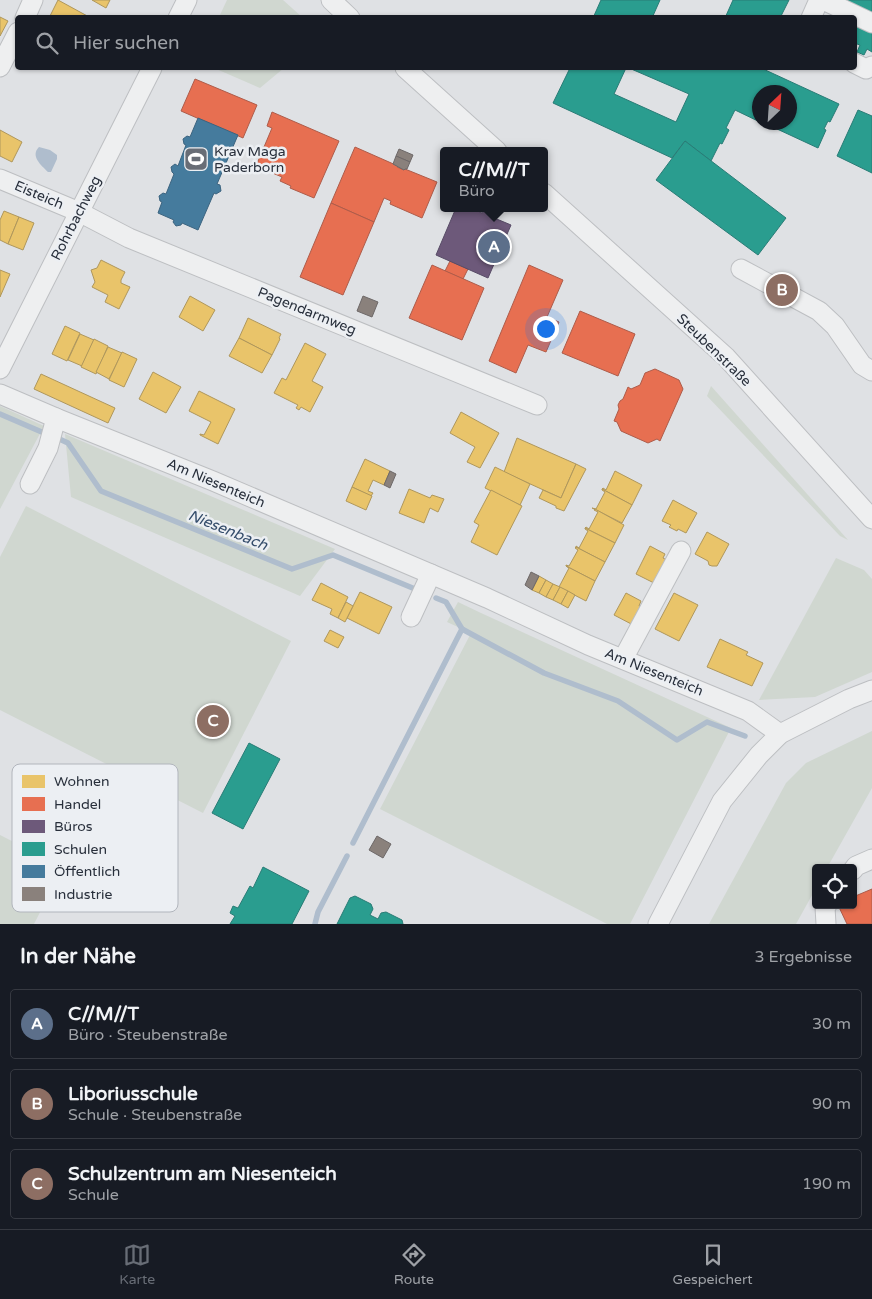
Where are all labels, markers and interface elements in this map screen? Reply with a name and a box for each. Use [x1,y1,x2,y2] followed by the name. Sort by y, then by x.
[15,15,857,70] search box
[33,29,61,57] icon: search
[73,32,180,54] text: Hier suchen
[752,85,797,130] north arrow
[214,143,286,176] place label: Krav Maga Paderborn
[183,146,209,172] sports icon: Krav Maga Paderborn
[440,147,548,212] popup
[458,159,530,181] text: C//M//T
[47,173,105,263] street label: Rohrbachweg
[12,177,66,213] street label: Eisteich
[458,181,495,201] text: Büro
[478,228,510,266] pin: A
[766,271,798,309] pin: B
[255,284,359,338] street label: Pagendarmweg
[673,310,755,390] street label: Steubenstraße
[533,316,559,342] your location
[164,455,268,511] street label: Am Niesenteich
[186,506,271,554] water label: Niesenbach
[602,644,706,700] street label: Am Niesenteich
[197,702,229,740] pin: C
[12,764,178,912] legend
[54,773,110,790] text: Wohnen
[54,796,101,813] text: Handel
[54,818,93,835] text: Büros
[54,841,107,858] text: Schulen
[54,863,120,880] text: Öffentlich
[812,864,857,909] map controls
[812,864,857,909] button: locate
[54,886,113,903] text: Industrie
[20,944,136,969] text: In der Nähe
[754,947,852,967] text: 3 Ergebnisse
[68,1003,139,1025] text: C//M//T
[31,1014,43,1034] text: A
[812,1014,851,1034] text: 30 m
[68,1025,228,1045] text: Büro · Steubenstraße
[68,1083,198,1105] text: Liboriusschule
[31,1094,43,1114] text: B
[812,1094,851,1114] text: 90 m
[68,1105,242,1125] text: Schule · Steubenstraße
[68,1163,337,1185] text: Schulzentrum am Niesenteich
[31,1174,43,1194] text: C
[802,1174,851,1194] text: 190 m
[68,1185,119,1205] text: Schule
[119,1241,155,1288] tab: Karte
[394,1241,434,1288] tab: Route
[673,1241,753,1288] tab: Gespeichert

